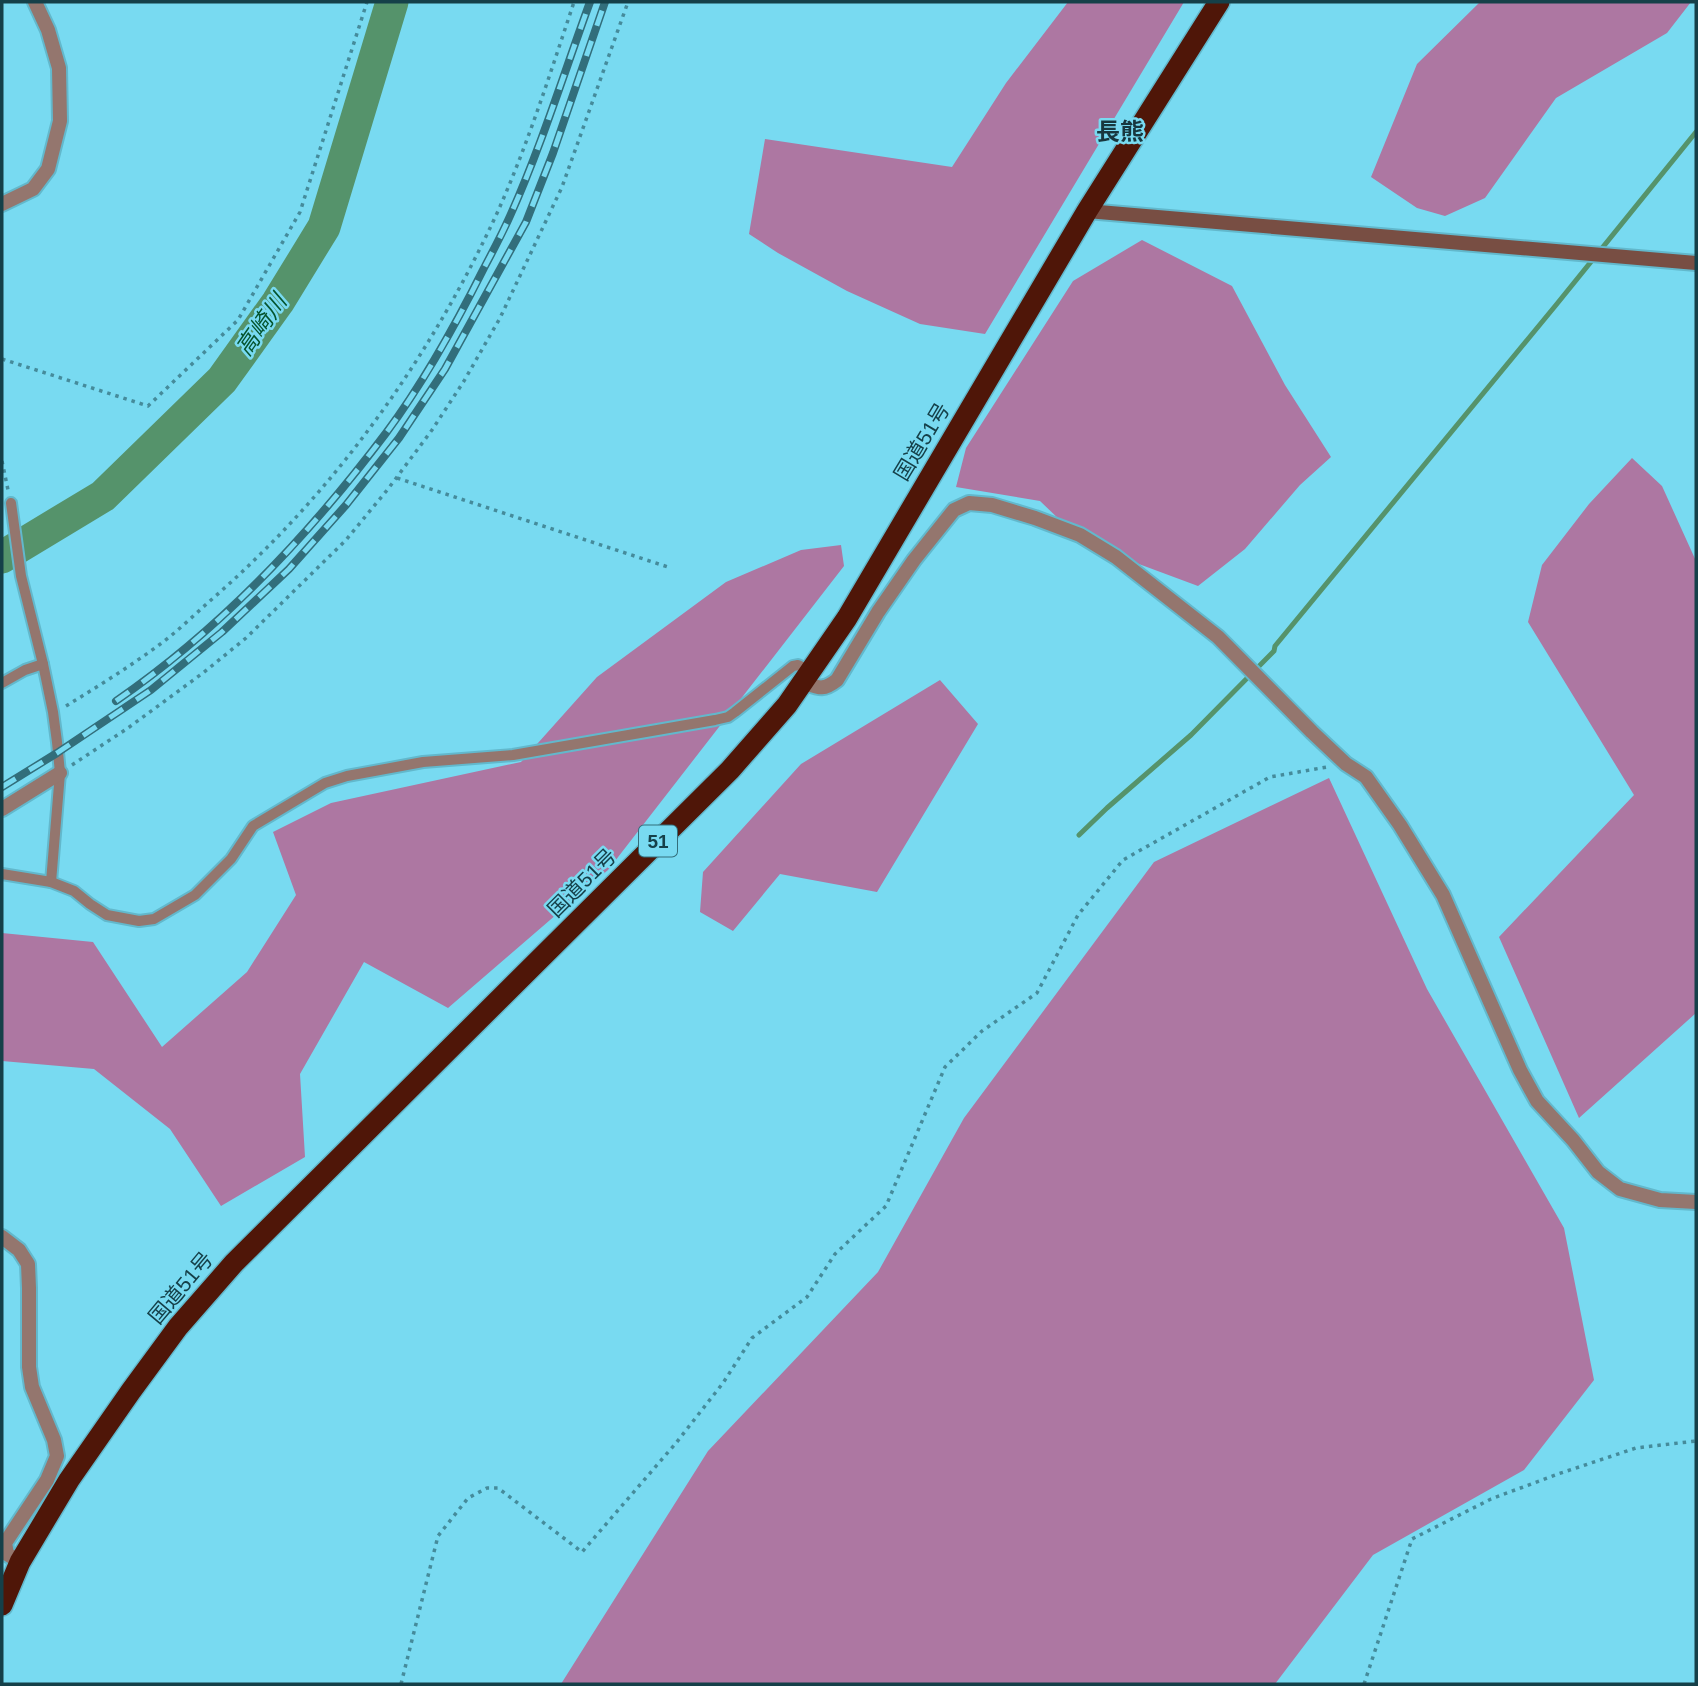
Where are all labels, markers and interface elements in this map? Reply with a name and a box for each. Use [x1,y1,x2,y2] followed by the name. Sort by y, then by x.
[1096,118,1144,145] district label: 長熊
[231,287,293,361] water label: 高崎川
[889,399,954,485] street label: 国道51号
[639,826,677,856] road number: 51
[543,844,620,921] street label: 国道51号
[144,1247,217,1328] street label: 国道51号

